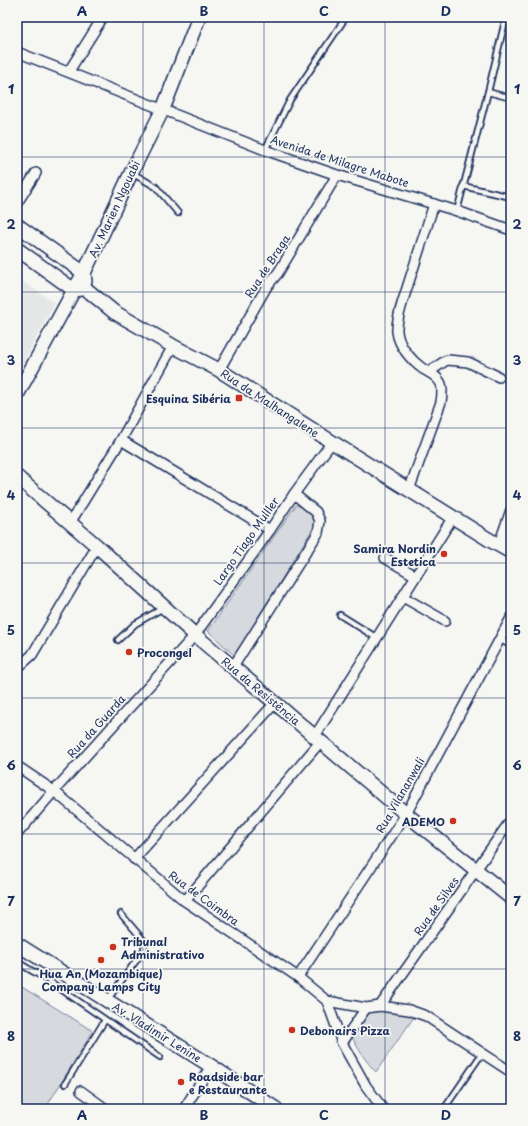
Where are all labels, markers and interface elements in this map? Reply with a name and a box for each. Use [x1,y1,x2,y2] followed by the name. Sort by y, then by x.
[77,1,87,20] text: A
[200,1,209,20] text: B
[319,1,329,20] text: C
[441,1,451,20] text: D
[8,79,14,98] text: 1
[514,79,520,98] text: 1
[269,131,412,191] street label: Avenida de Milagre Mabote
[84,158,144,260] street label: Av. Marien Ngouabi
[6,214,16,233] text: 2
[512,214,522,233] text: 2
[240,230,294,301] street label: Rua de Braga
[7,350,16,369] text: 3
[513,350,522,369] text: 3
[217,365,323,441] street label: Rua da Malhangalene
[146,390,231,407] place label: Esquina Sibéria
[234,393,244,403] marker: Esquina Sibéria
[7,485,16,504] text: 4
[513,485,522,504] text: 4
[209,493,283,589] street label: Largo Tiago Mulller
[353,540,436,570] place label: Samira Nordin Estetica
[439,549,449,559] marker: Samira Nordin Estetica
[7,620,15,639] text: 5
[513,620,521,639] text: 5
[137,644,192,661] place label: Procongel
[124,647,134,657] marker: Procongel
[218,653,304,729] street label: Rua da Resistência
[63,691,129,761] street label: Rua da Guarda
[371,754,429,836] street label: Rua Vilananwali
[6,755,16,774] text: 6
[512,755,522,774] text: 6
[401,813,445,830] place label: ADEMO
[448,816,458,826] marker: ADEMO
[165,866,243,930] street label: Rua de Coimbra
[409,873,463,939] street label: Rua de Silves
[7,891,15,910] text: 7
[513,891,521,910] text: 7
[120,933,205,963] place label: Tribunal Administrativo
[108,942,118,952] marker: Tribunal Administrativo
[96,955,106,965] marker: Hua An (Mozambique) Company Lamps City
[39,965,163,995] place label: Hua An (Mozambique) Company Lamps City
[109,998,205,1067] street label: Av. Vladimir Lenine
[300,1022,391,1039] place label: Debonairs Pizza
[287,1025,297,1035] marker: Debonairs Pizza
[7,1026,15,1045] text: 8
[513,1026,521,1045] text: 8
[189,1068,267,1098] place label: Roadside bar e Restaurante
[176,1077,186,1087] marker: Roadside bar e Restaurante
[77,1105,87,1124] text: A
[200,1105,209,1124] text: B
[319,1105,329,1124] text: C
[441,1105,451,1124] text: D

